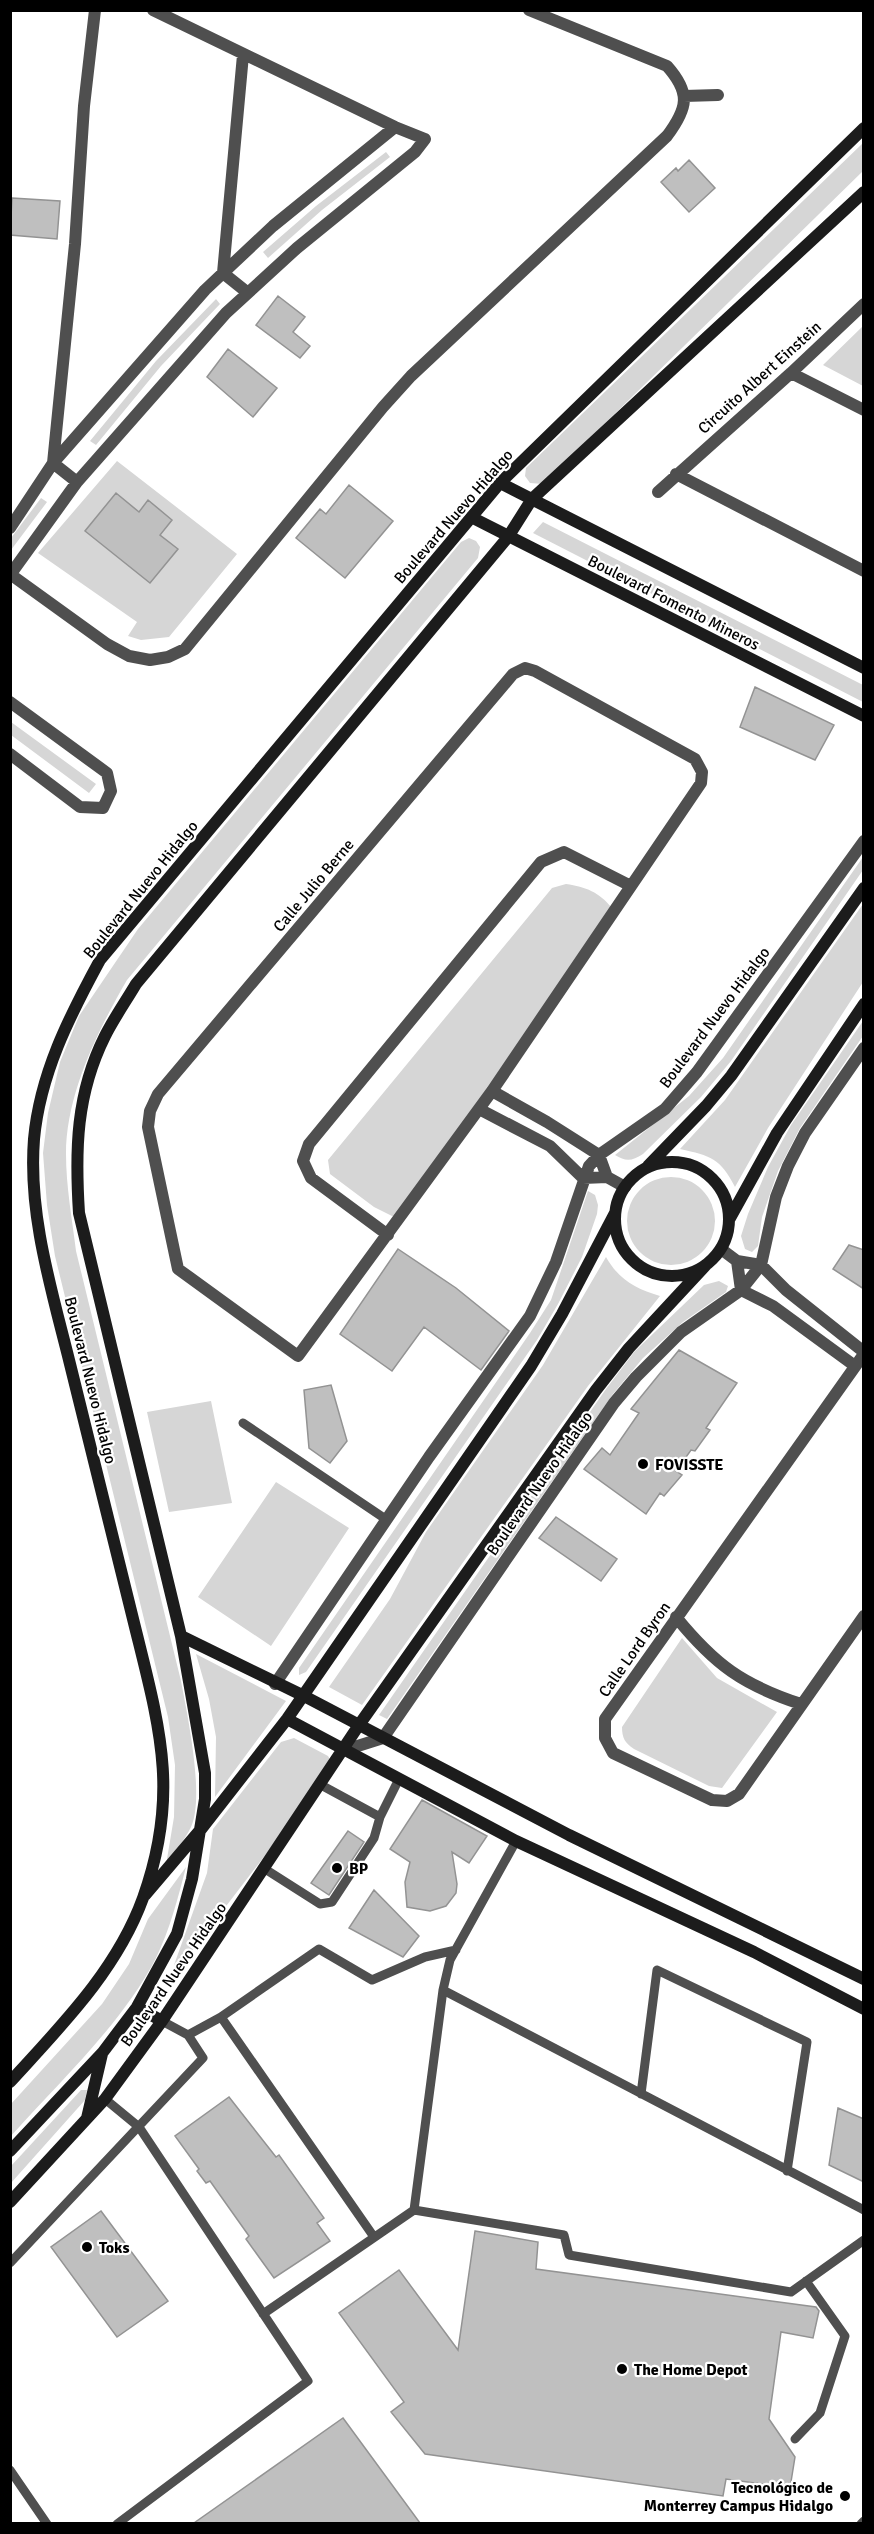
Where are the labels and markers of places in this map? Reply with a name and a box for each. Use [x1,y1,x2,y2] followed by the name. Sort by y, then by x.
[655,1455,723,1475] place label: FOVISSTE
[636,1457,650,1471] marker: FOVISSTE
[349,1859,368,1879] place label: BP
[330,1861,344,1875] marker: BP
[99,2238,130,2258] place label: Toks
[80,2240,94,2254] marker: Toks
[634,2360,748,2380] place label: The Home Depot
[615,2362,629,2376] marker: The Home Depot
[644,2478,833,2516] place label: Tecnológico de Monterrey Campus Hidalgo
[838,2489,852,2503] marker: Tecnológico de Monterrey Campus Hidalgo

